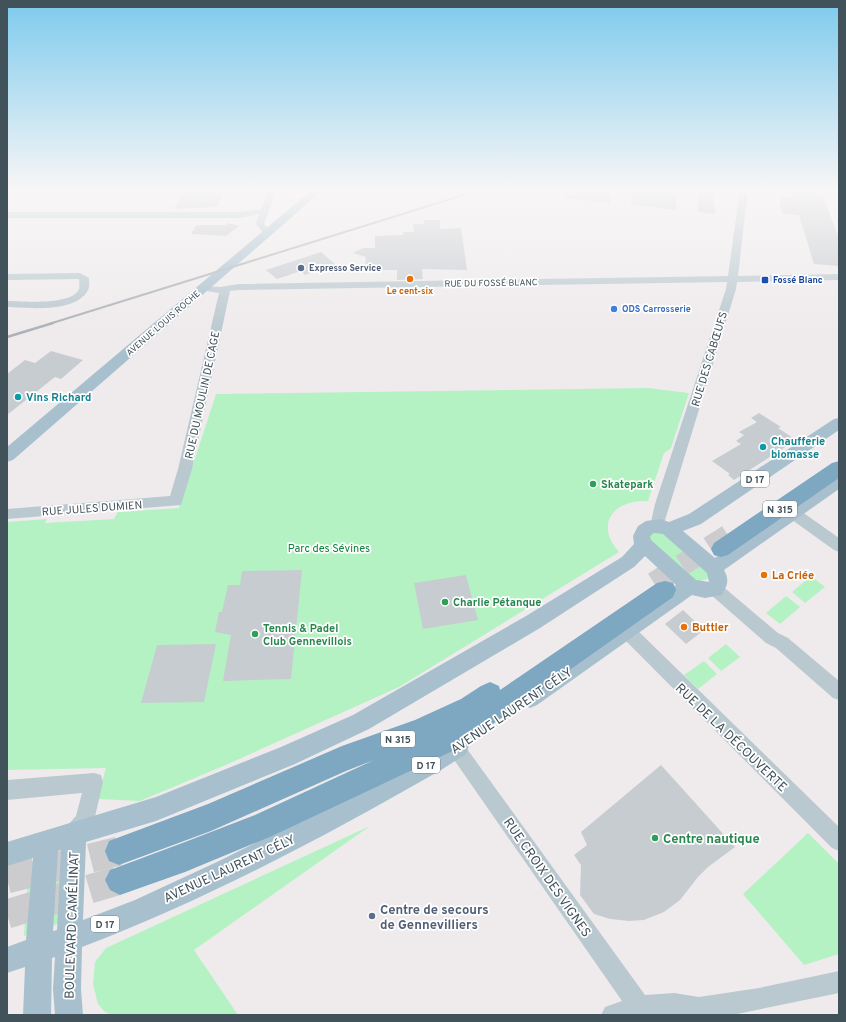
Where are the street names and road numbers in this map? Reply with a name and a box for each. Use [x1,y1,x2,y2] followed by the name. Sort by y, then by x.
[444,276,538,290] street label: RUE DU FOSSÉ BLANC
[124,288,202,358] street label: AVENUE LOUIS ROCHE
[689,310,731,408] street label: RUE DES CABŒUFS
[183,330,223,460] street label: RUE DU MOULIN DE CAGE
[741,471,769,487] road number: D 17
[41,499,143,519] street label: RUE JULES DUMIEN
[763,501,797,517] road number: N 315
[447,663,576,758] street label: AVENUE LAURENT CÉLY
[671,679,791,796] street label: RUE DE LA DÉCOUVERTE
[381,731,415,747] road number: N 315
[412,757,440,773] road number: D 17
[499,816,594,941] street label: RUE CROIX DES VIGNES
[161,830,298,907] street label: AVENUE LAURENT CÉLY
[60,851,84,999] street label: BOULEVARD CAMÉLINAT
[91,916,119,932] road number: D 17

